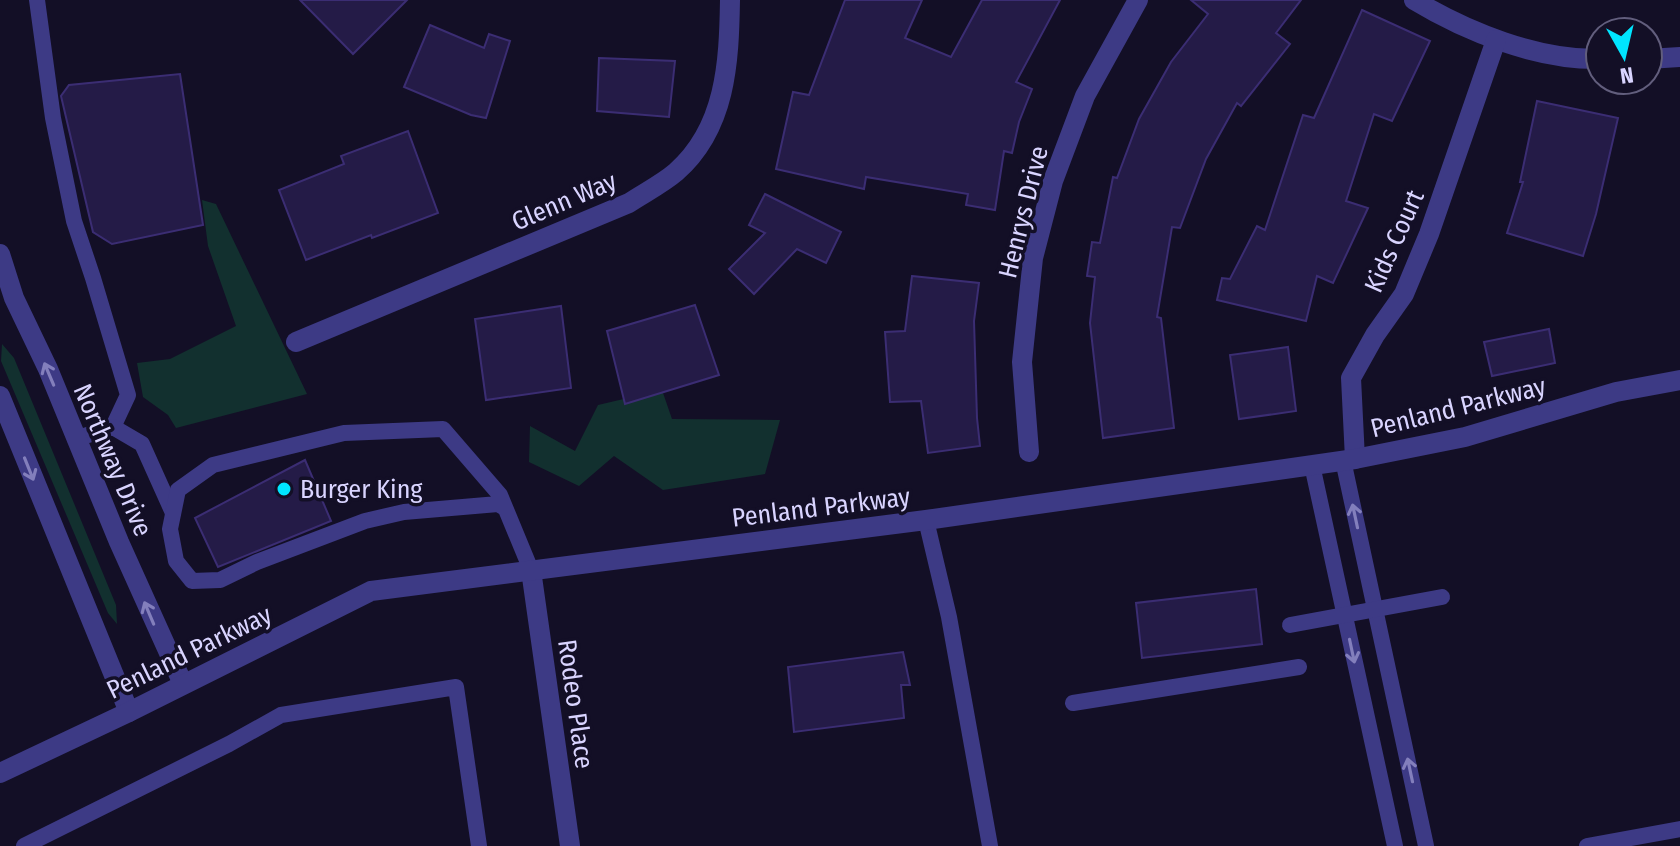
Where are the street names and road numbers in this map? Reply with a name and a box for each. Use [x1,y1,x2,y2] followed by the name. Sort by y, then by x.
[992,143,1055,281] street label: Henrys Drive
[507,165,622,237] street label: Glenn Way
[1358,185,1431,297] street label: Kids Court
[1367,371,1549,444] street label: Penland Parkway
[67,379,159,541] street label: Northway Drive
[730,481,912,534] street label: Penland Parkway
[102,599,277,706] street label: Penland Parkway
[551,637,600,771] street label: Rodeo Place

